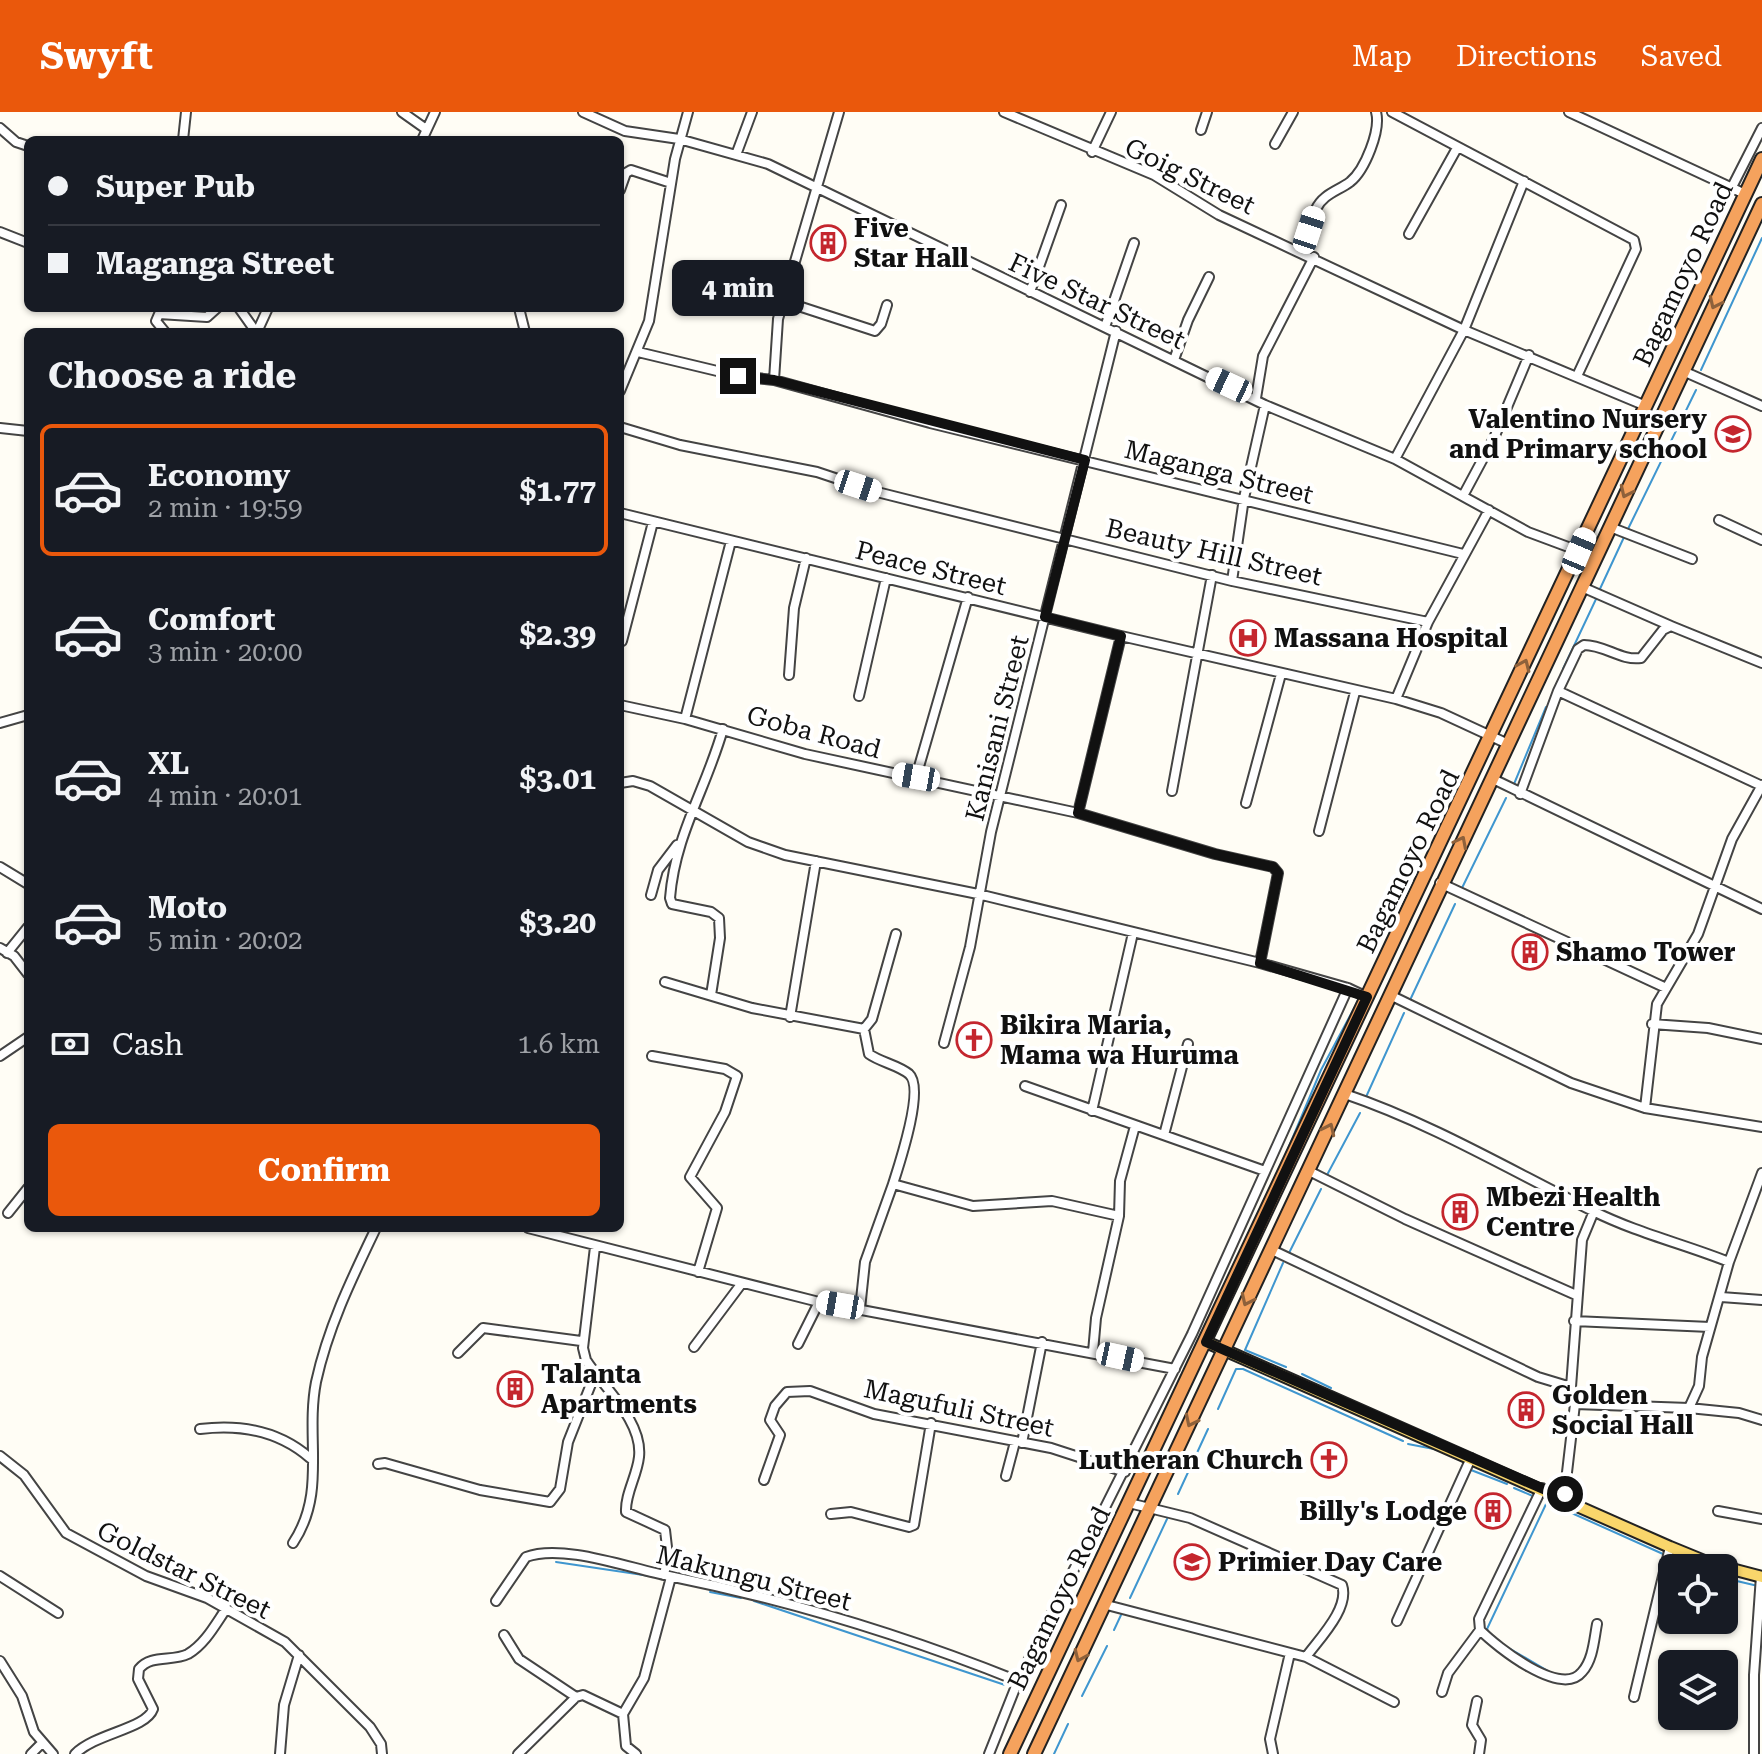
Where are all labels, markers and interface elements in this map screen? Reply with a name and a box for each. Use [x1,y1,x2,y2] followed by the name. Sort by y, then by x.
[40,34,153,78] text: Swyft
[1352,40,1412,73] text: Map
[1456,40,1597,73] text: Directions
[1641,40,1722,73] text: Saved
[1120,132,1260,221] street label: Goig Street
[96,169,255,204] text: Super Pub
[1627,177,1739,371] street label: Bagamoyo Road
[1290,203,1328,257] car
[854,213,969,273] place label: Five Star Hall
[809,224,847,262] building icon: Five Star Hall
[96,246,334,281] text: Maganga Street
[1004,247,1190,355] street label: Five Star Street
[672,260,804,316] callout: 4 min
[702,273,774,303] text: 4 min
[1709,294,1725,309] one-way arrow
[48,355,296,397] text: Choose a ride
[720,358,756,394] route end
[1202,364,1256,406] car
[1449,404,1707,464] place label: Valentino Nursery and Primary school
[1714,415,1752,453] school or university icon: Valentino Nursery and Primary school
[1122,434,1317,510] street label: Maganga Street
[52,454,124,526] icon: car
[148,458,290,493] text: Economy
[831,467,885,505] car
[519,473,596,508] text: $1.77
[1620,484,1636,499] one-way arrow
[148,493,303,523] text: 2 min · 19:59
[1103,513,1325,592] street label: Beauty Hill Street
[1559,524,1599,578] car
[853,535,1010,601] street label: Peace Street
[52,598,124,670] icon: car
[148,602,275,637] text: Comfort
[519,617,596,652] text: $2.39
[1229,619,1267,657] hospital icon: Massana Hospital
[1274,623,1508,653] place label: Massana Hospital
[959,632,1035,824] street label: Kanisani Street
[148,637,303,667] text: 3 min · 20:00
[1515,658,1531,673] one-way arrow
[744,700,885,764] street label: Goba Road
[52,742,124,814] icon: car
[148,746,189,781] text: XL
[519,761,596,796] text: $3.01
[890,761,942,793] car
[1351,764,1466,958] street label: Bagamoyo Road
[148,781,303,811] text: 4 min · 20:01
[1451,836,1467,851] one-way arrow
[52,886,124,958] icon: car
[148,890,227,925] text: Moto
[519,905,596,940] text: $3.20
[148,925,303,955] text: 5 min · 20:02
[1511,933,1549,971] building icon: Shamo Tower
[1556,937,1736,967] place label: Shamo Tower
[1000,1010,1239,1070] place label: Bikira Maria, Mama wa Huruma
[955,1021,993,1059] church icon: Bikira Maria, Mama wa Huruma
[48,1022,92,1066] icon: cash
[112,1027,183,1062] text: Cash
[517,1029,600,1059] text: 1.6 km
[1319,1123,1335,1137] one-way arrow
[48,1124,600,1216] button: Confirm
[1486,1182,1661,1242] place label: Mbezi Health Centre
[1441,1193,1479,1231] building icon: Mbezi Health Centre
[814,1289,866,1321] car
[1240,1291,1256,1306] one-way arrow
[1094,1340,1146,1374] car
[541,1359,697,1419] place label: Talanta Apartments
[496,1370,534,1408] building icon: Talanta Apartments
[861,1373,1057,1443] street label: Magufuli Street
[1552,1380,1694,1440] place label: Golden Social Hall
[1507,1391,1545,1429] building icon: Golden Social Hall
[1185,1412,1201,1427] one-way arrow
[1310,1441,1348,1479] church icon: Lutheran Church
[1079,1445,1304,1475] place label: Lutheran Church
[1547,1476,1583,1512] route start
[1474,1492,1512,1530] building icon: Billy's Lodge
[1299,1496,1467,1526] place label: Billy's Lodge
[1002,1501,1117,1695] street label: Bagamoyo Road
[92,1515,276,1625] street label: Goldstar Street
[653,1539,855,1617] street label: Makungu Street
[1173,1543,1211,1581] school or university icon: Primier Day Care
[1218,1547,1442,1577] place label: Primier Day Care
[1658,1554,1738,1730] map controls
[1658,1554,1738,1634] button: locate
[1073,1647,1089,1662] one-way arrow
[1658,1650,1738,1730] button: layers

